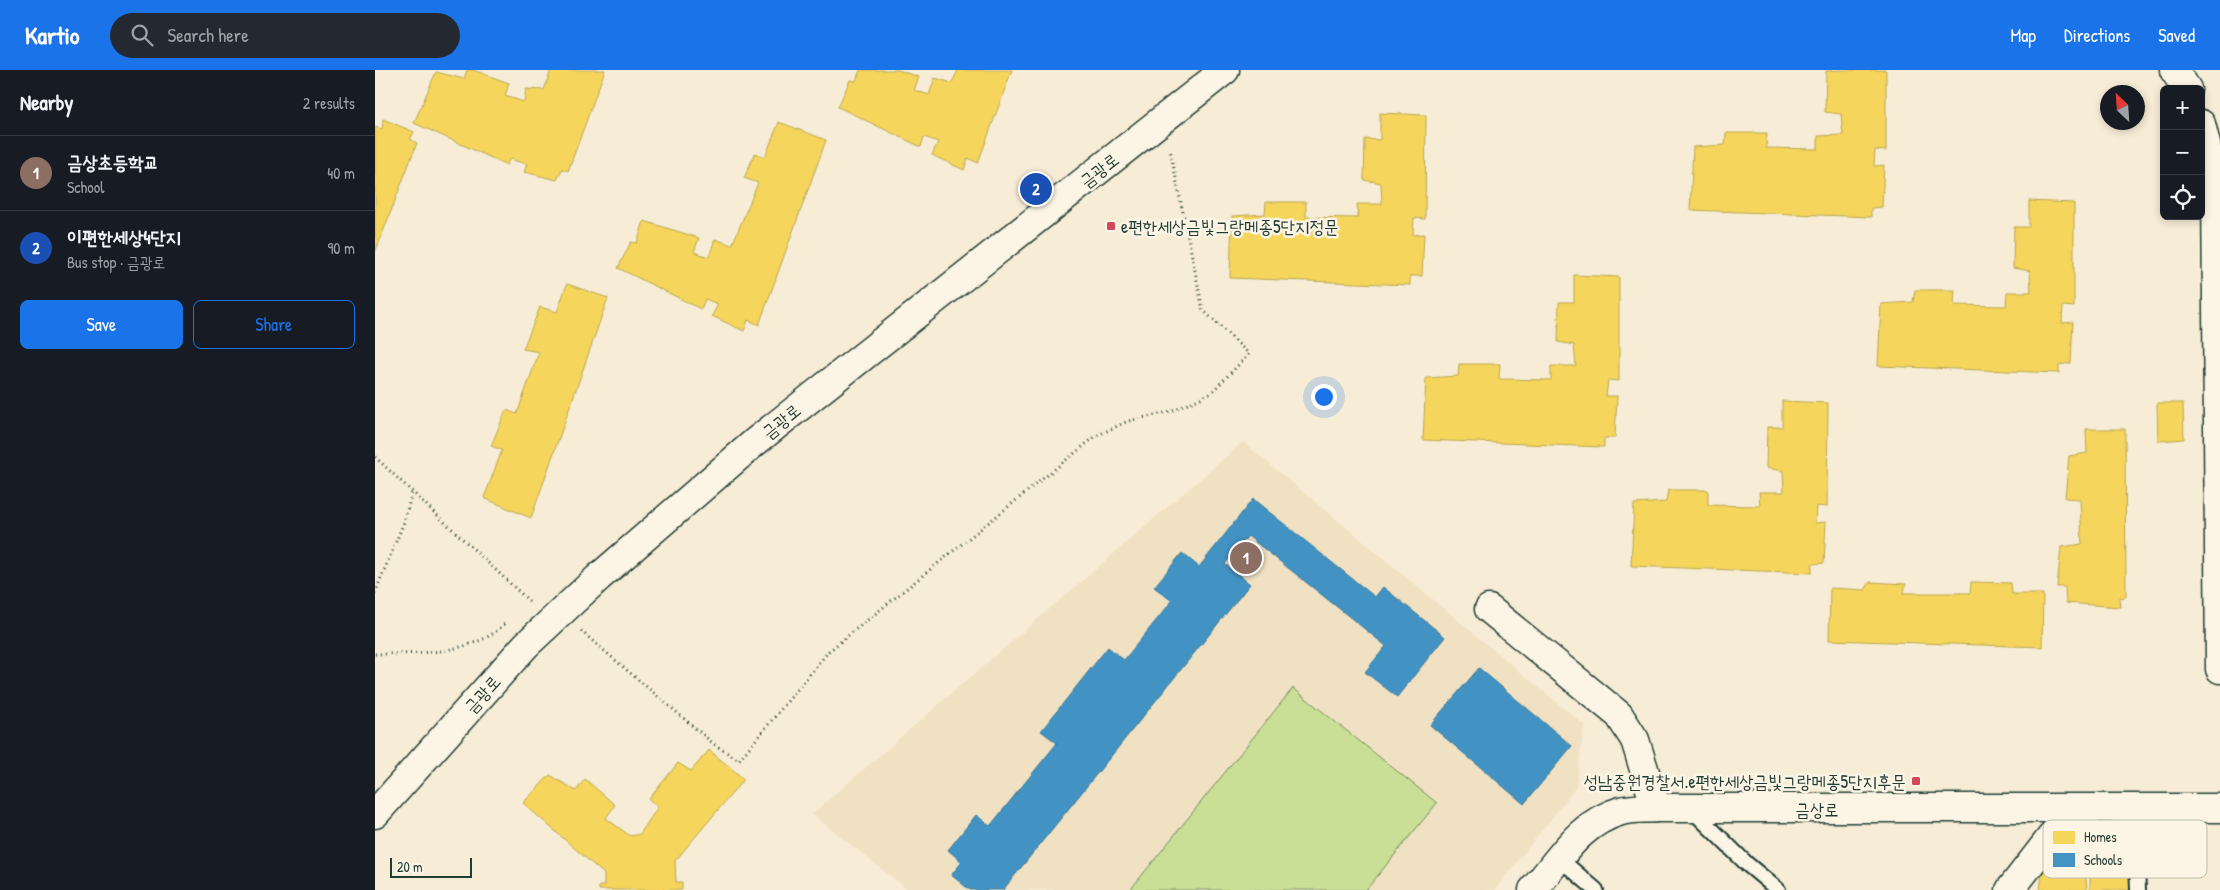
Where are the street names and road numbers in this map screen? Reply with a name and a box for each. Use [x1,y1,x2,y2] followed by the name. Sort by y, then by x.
[1074,147,1124,193] street label: 금광로
[756,398,806,444] street label: 금광로
[458,669,506,719] street label: 금광로
[1795,797,1839,822] street label: 금상로

